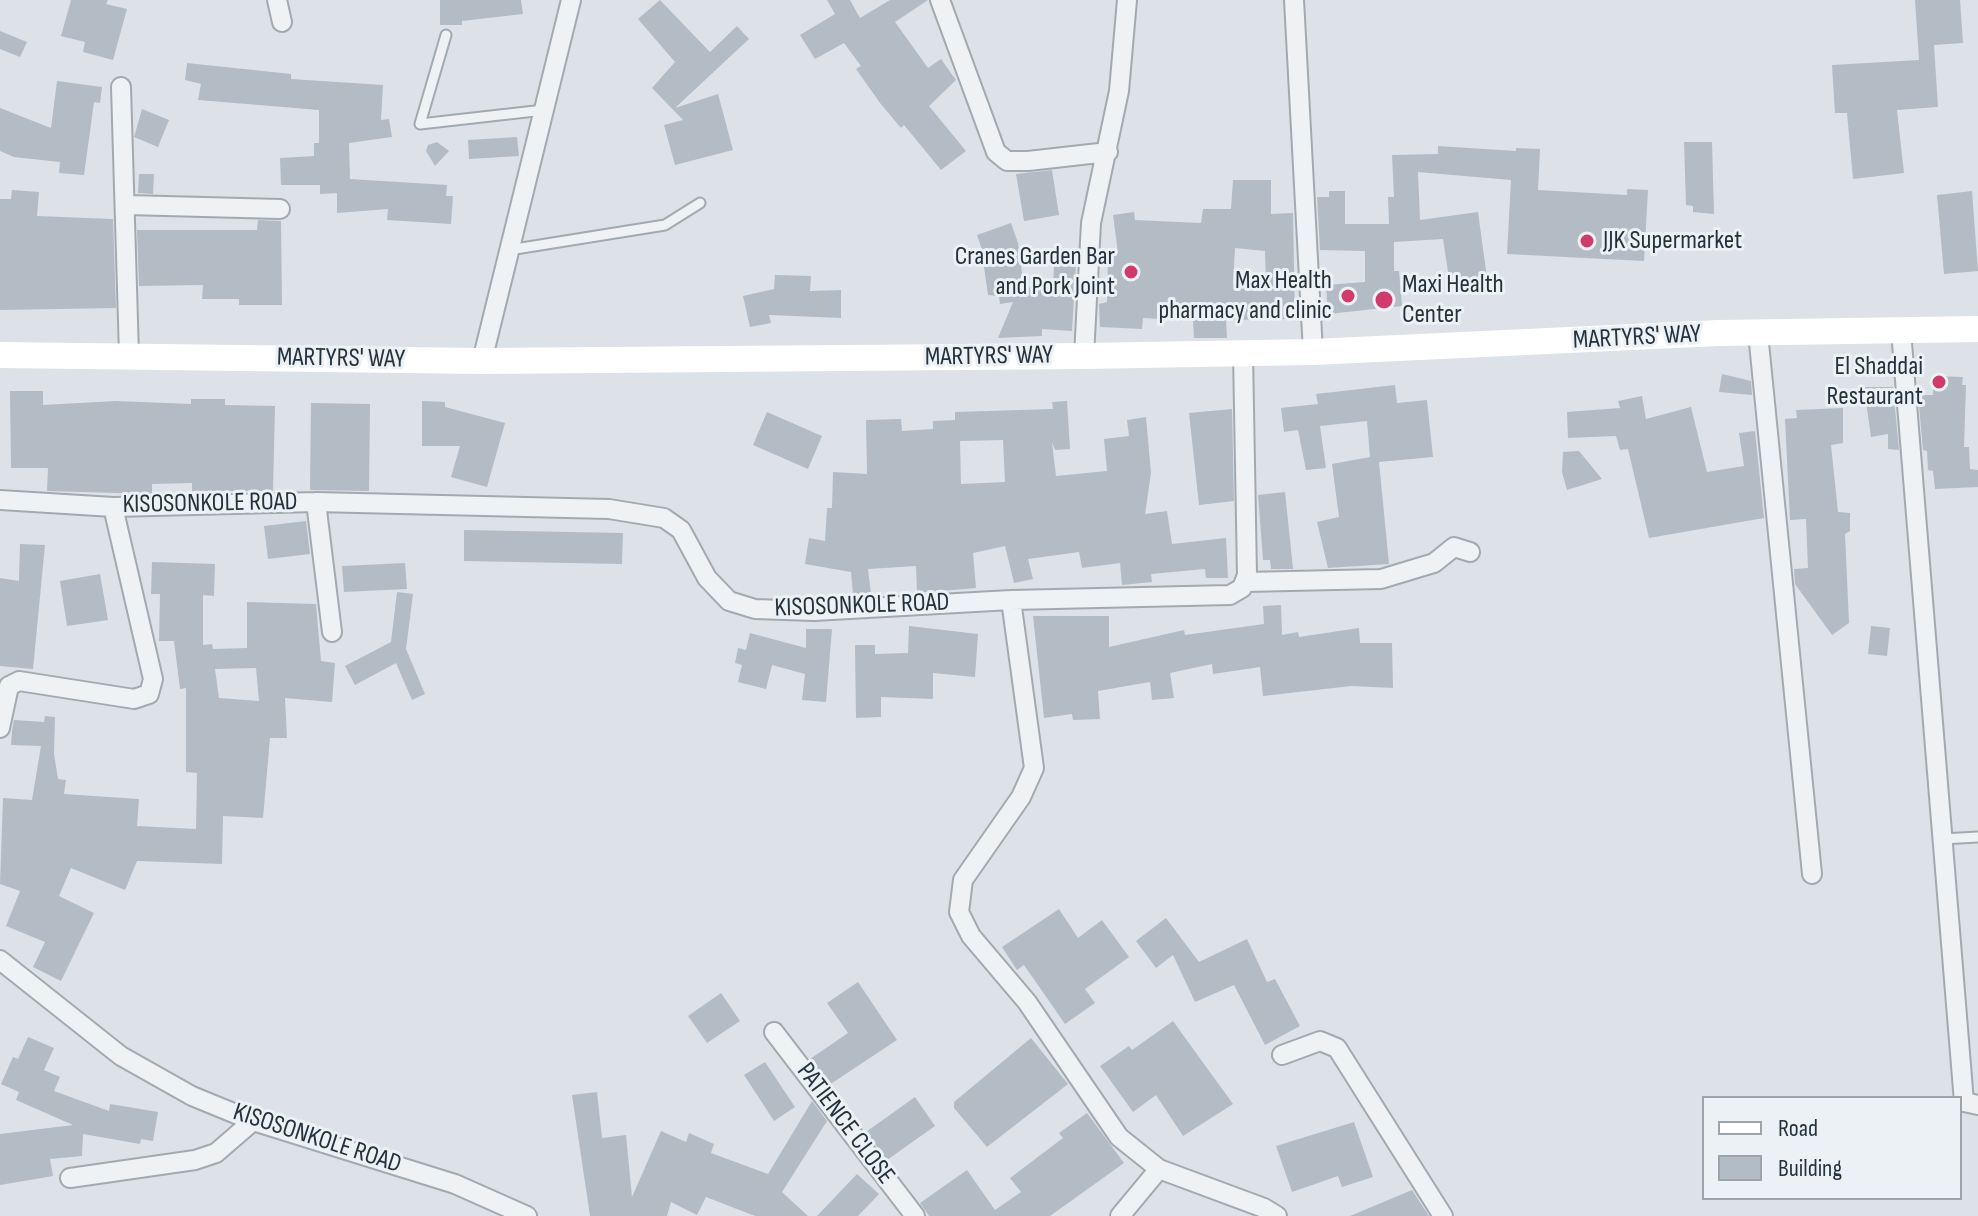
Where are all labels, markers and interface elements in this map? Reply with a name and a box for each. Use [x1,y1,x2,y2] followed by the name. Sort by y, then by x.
[1603,225,1742,257] place label: JJK Supermarket
[1578,232,1596,250] marker: JJK Supermarket
[955,241,1115,302] place label: Cranes Garden Bar and Pork Joint
[1122,263,1140,281] marker: Cranes Garden Bar and Pork Joint
[1158,265,1332,326] place label: Max Health pharmacy and clinic
[1402,269,1504,330] place label: Maxi Health Center
[1339,287,1357,305] marker: Max Health pharmacy and clinic
[1373,289,1395,311] marker: Maxi Health Center
[1572,319,1702,357] street label: MARTYRS' WAY
[925,340,1053,374] street label: MARTYRS' WAY
[277,342,405,376] street label: MARTYRS' WAY
[1827,351,1923,412] place label: El Shaddai Restaurant
[1930,373,1948,391] marker: El Shaddai Restaurant
[122,487,298,521] street label: KISOSONKOLE ROAD
[774,587,950,625] street label: KISOSONKOLE ROAD
[789,1057,901,1191] street label: PATIENCE CLOSE
[1702,1096,1962,1200] legend
[229,1097,405,1181] street label: KISOSONKOLE ROAD
[1778,1114,1818,1143] text: Road
[1778,1154,1842,1183] text: Building

